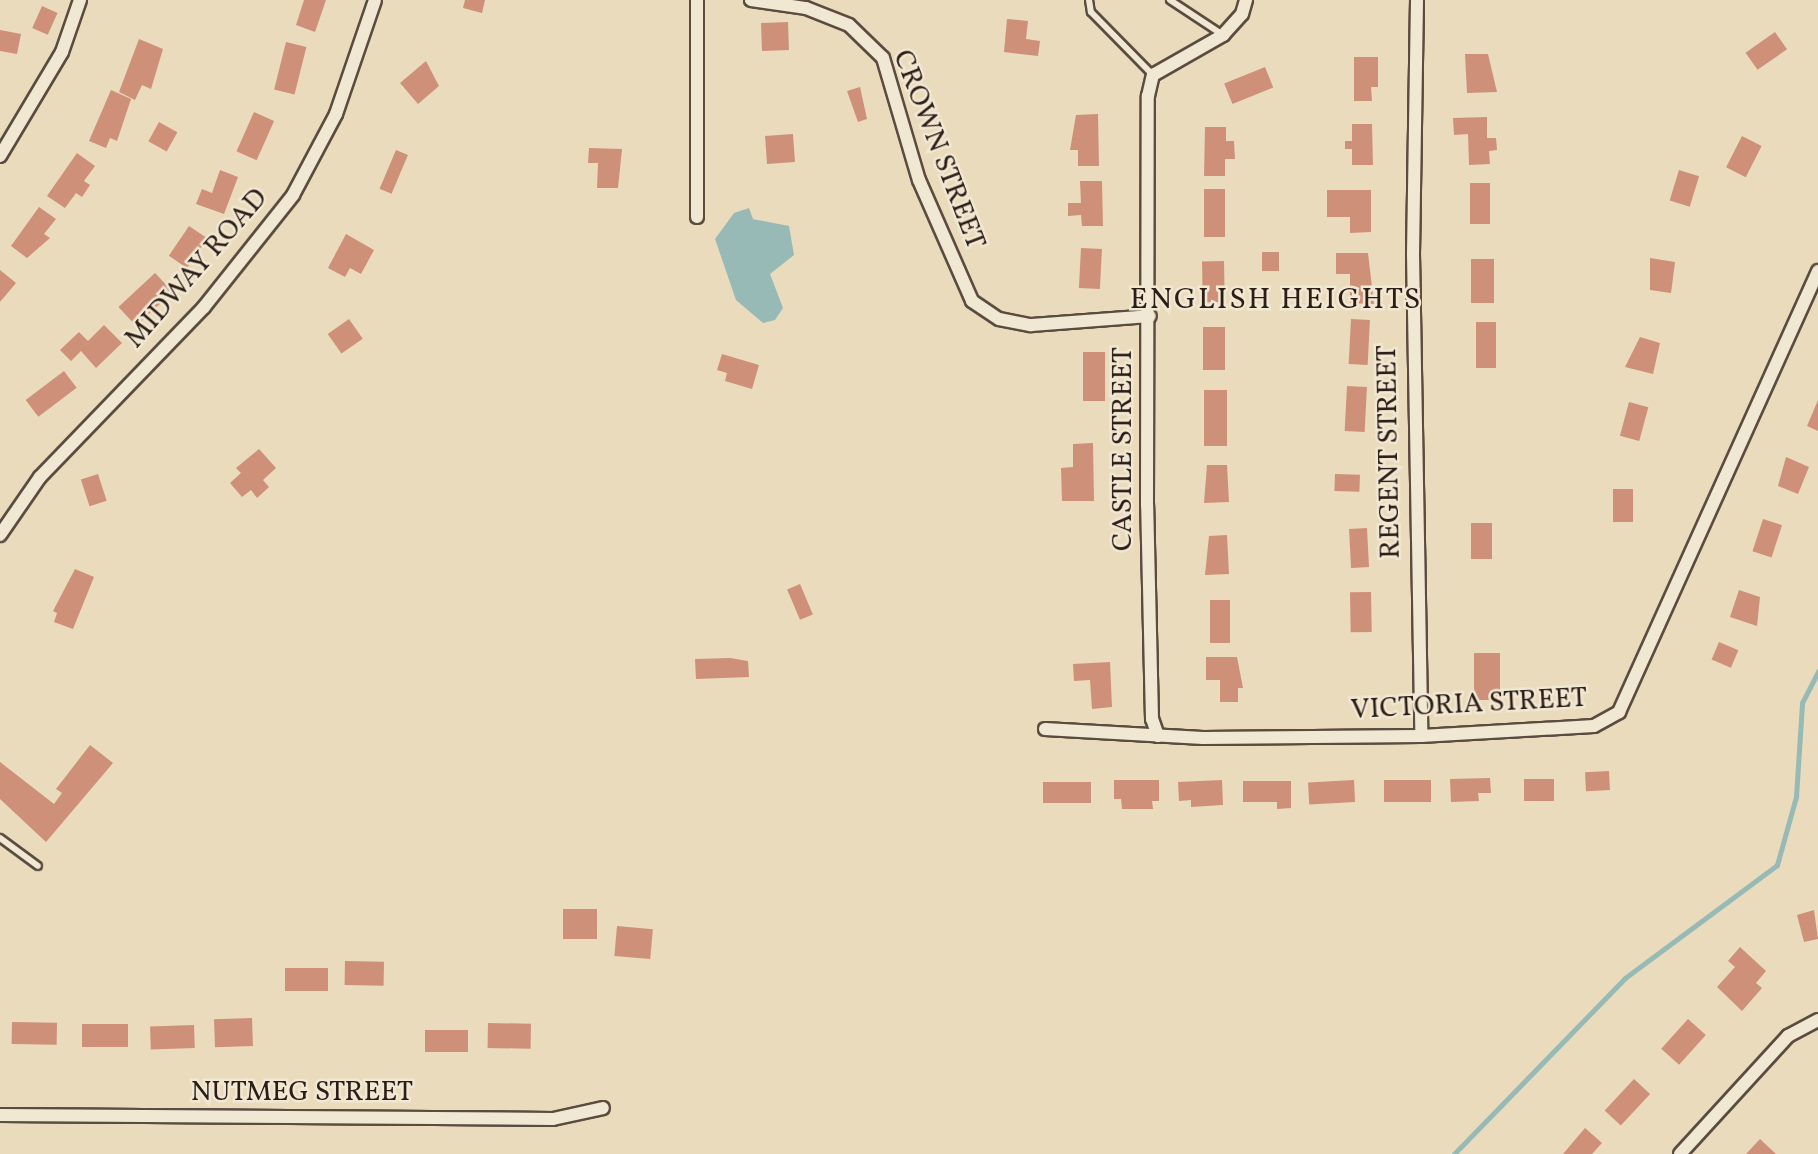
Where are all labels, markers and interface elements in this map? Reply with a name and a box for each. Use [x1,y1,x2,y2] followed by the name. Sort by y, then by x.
[885,46,991,254] street label: CROWN STREET
[118,182,276,356] street label: MIDWAY ROAD
[1132,282,1420,318] district label: ENGLISH HEIGHTS
[1371,344,1409,560] street label: REGENT STREET
[1107,347,1141,551] street label: CASTLE STREET
[1350,682,1588,728] street label: VICTORIA STREET
[191,1076,413,1110] street label: NUTMEG STREET

